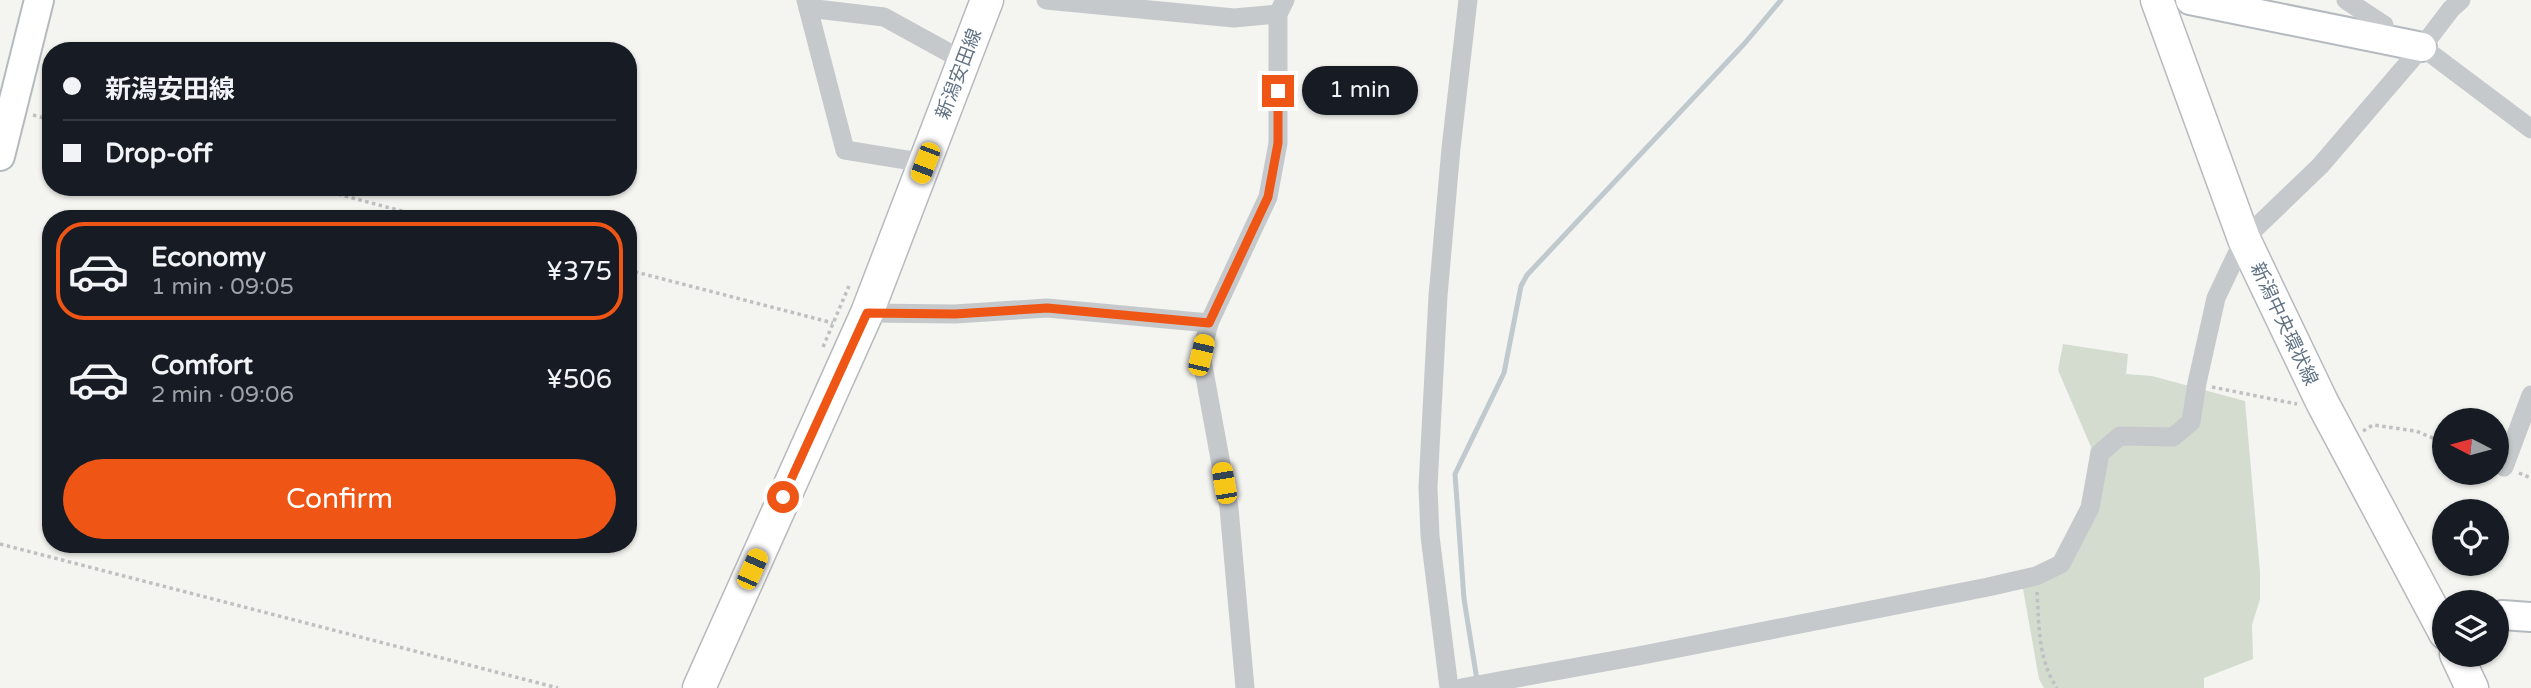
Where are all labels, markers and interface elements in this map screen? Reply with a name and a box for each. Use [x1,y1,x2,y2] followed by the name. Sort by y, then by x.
[932,26,986,122] street label: 新潟安田線
[1302,66,1418,116] callout: 1 min
[105,74,235,105] text: 新潟安田線
[1262,75,1294,107] route end
[1329,76,1391,104] text: 1 min
[105,138,212,169] text: Drop-off
[908,140,943,186] car
[67,240,130,303] icon: car
[151,242,266,273] text: Economy
[546,256,612,287] text: ¥375
[2246,259,2322,389] street label: 新潟中央環状線
[151,273,294,301] text: 1 min · 09:05
[1187,332,1216,378] car
[67,348,130,411] icon: car
[151,350,253,381] text: Comfort
[546,364,612,395] text: ¥506
[151,381,294,409] text: 2 min · 09:06
[2432,408,2510,485] north arrow
[2432,408,2509,667] map controls
[63,459,616,539] button: Confirm
[1211,460,1238,506] car
[767,481,799,513] route start
[2432,499,2509,576] button: locate
[734,546,771,592] car
[2432,590,2509,667] button: layers

